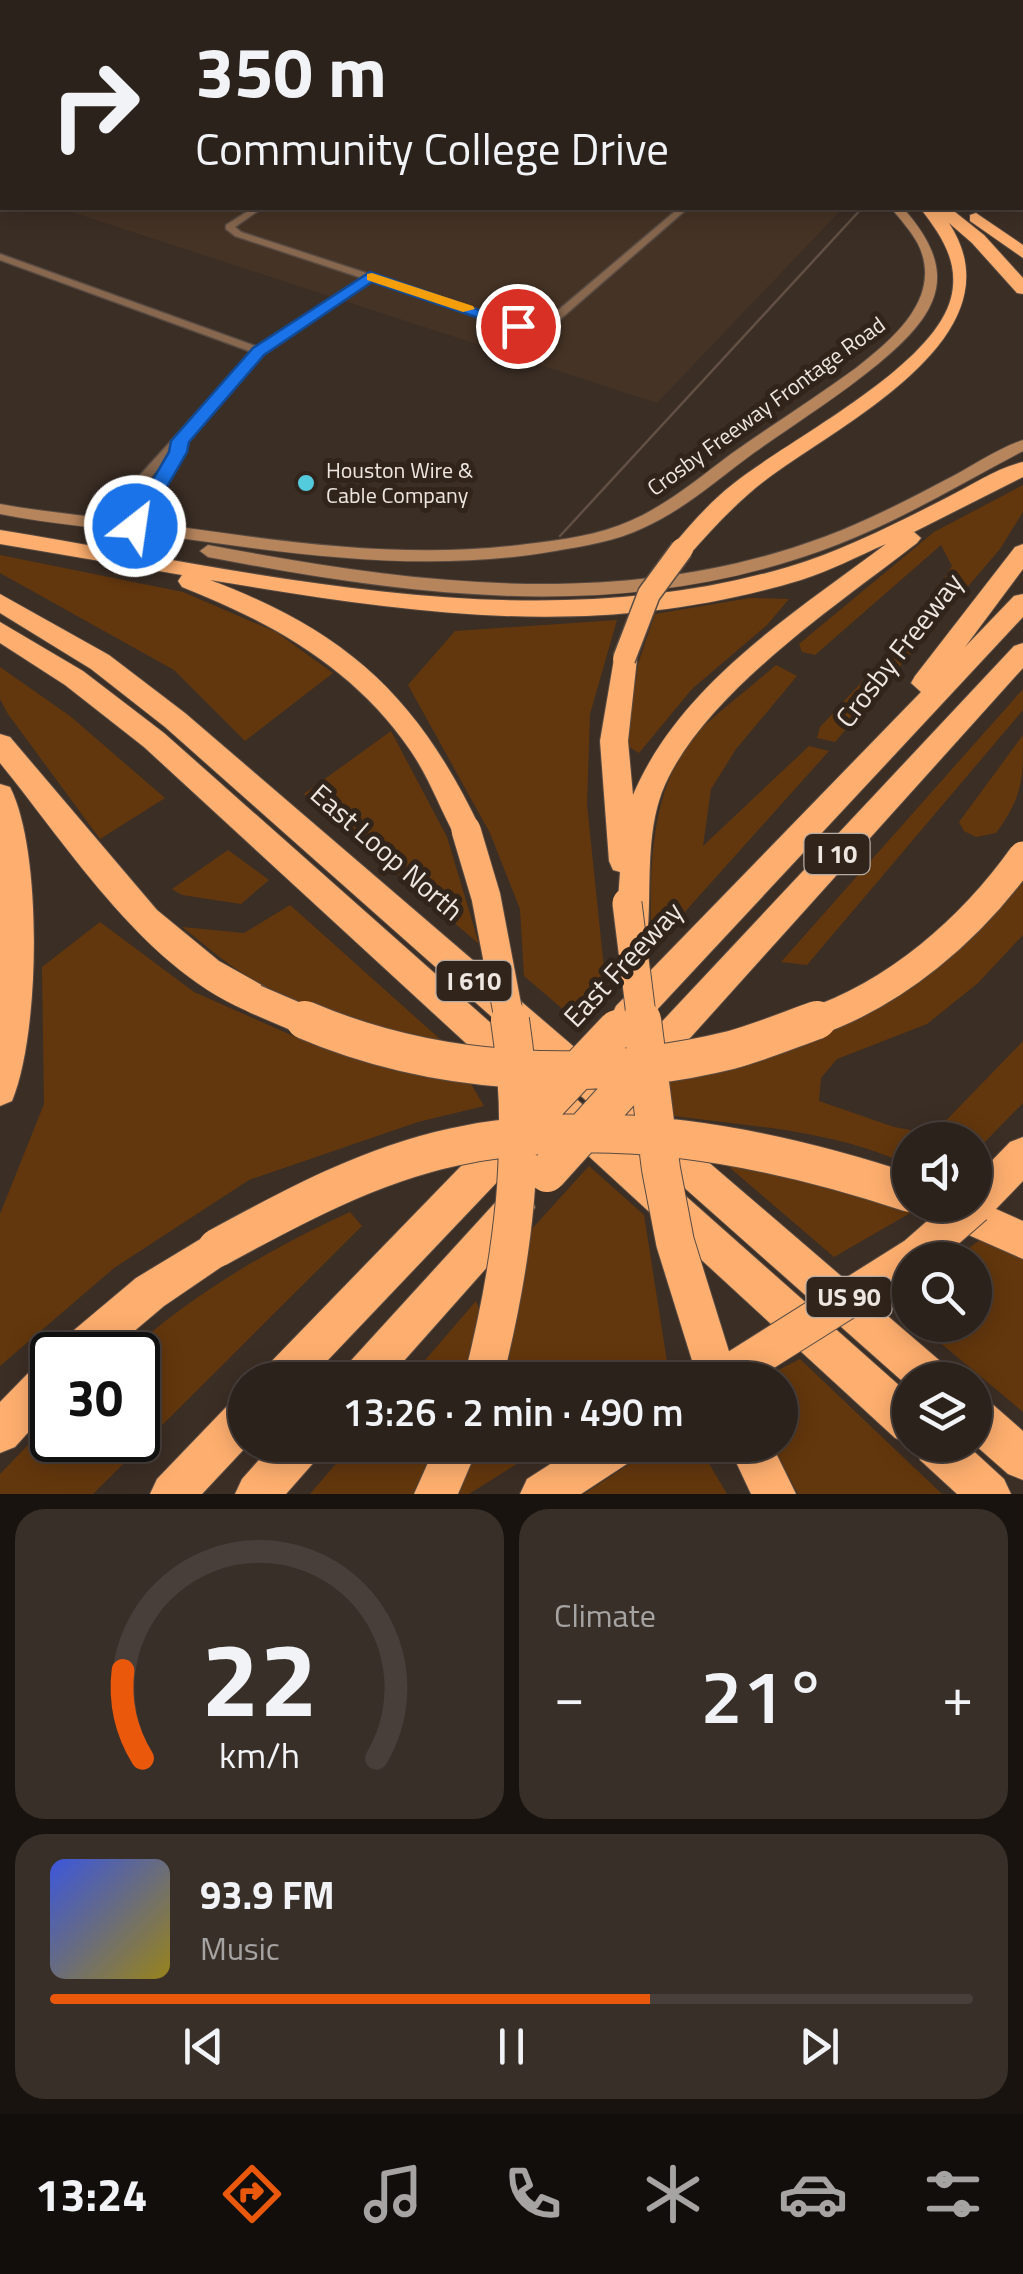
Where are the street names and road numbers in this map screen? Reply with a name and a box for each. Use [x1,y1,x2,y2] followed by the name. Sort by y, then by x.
[640,308,892,504] street label: Crosby Freeway Frontage Road
[824,563,973,737] street label: Crosby Freeway
[301,773,473,930] street label: East Loop North
[804,834,870,874] road number: I 10
[553,891,693,1036] street label: East Freeway
[436,961,512,1001] road number: I 610
[806,1277,892,1317] road number: US 90

